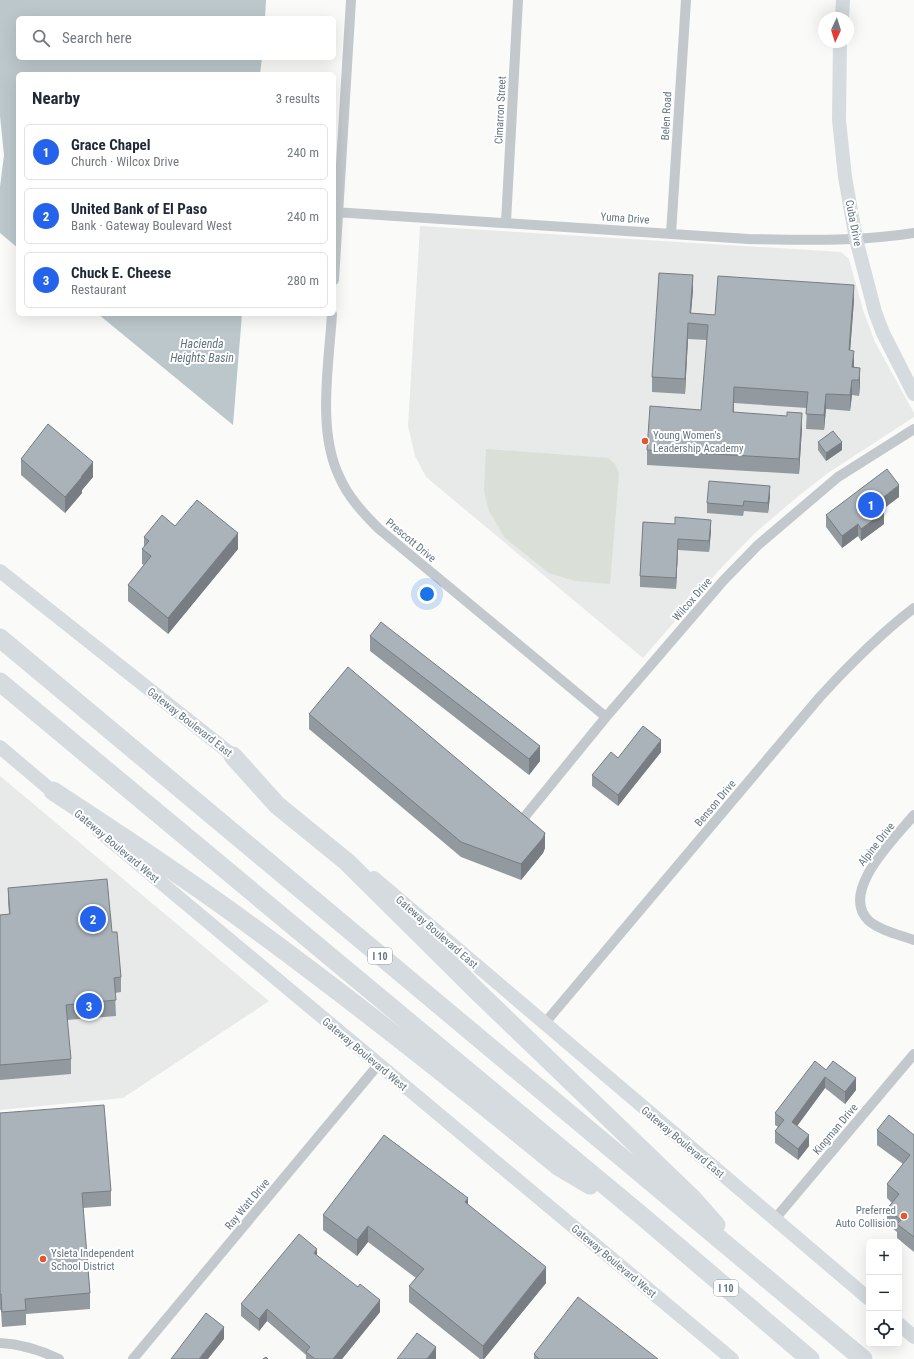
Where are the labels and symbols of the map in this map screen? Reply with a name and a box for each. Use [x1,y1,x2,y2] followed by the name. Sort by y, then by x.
[818,12,854,48] north arrow
[492,76,509,144] street label: Cimarron Street
[659,91,674,141] street label: Belen Road
[843,199,864,247] street label: Cuba Drive
[600,210,650,227] street label: Yuma Drive
[170,337,234,365] water label: Hacienda Heights Basin
[653,429,744,455] place label: Young Women's Leadership Academy
[640,436,650,446] marker: Young Women's Leadership Academy
[858,490,884,520] pin: 1
[383,516,438,565] street label: Prescott Drive
[670,575,715,624] street label: Wilcox Drive
[417,584,437,604] your location
[145,685,235,760] street label: Gateway Boulevard East
[692,777,739,829] street label: Benson Drive
[72,807,162,886] street label: Gateway Boulevard West
[855,820,897,869] street label: Alpine Drive
[393,893,480,971] street label: Gateway Boulevard East
[80,904,106,934] pin: 2
[368,948,392,964] road number: I 10
[76,991,102,1021] pin: 3
[320,1015,410,1094] street label: Gateway Boulevard West
[810,1101,860,1157] street label: Kingman Drive
[639,1104,727,1181] street label: Gateway Boulevard East
[222,1176,272,1232] street label: Ray Watt Drive
[835,1204,896,1230] place label: Preferred Auto Collision
[899,1211,909,1221] marker: Preferred Auto Collision
[569,1222,659,1301] street label: Gateway Boulevard West
[51,1247,134,1273] place label: Ysleta Independent School District
[38,1254,48,1264] marker: Ysleta Independent School District
[714,1280,738,1296] road number: I 10

